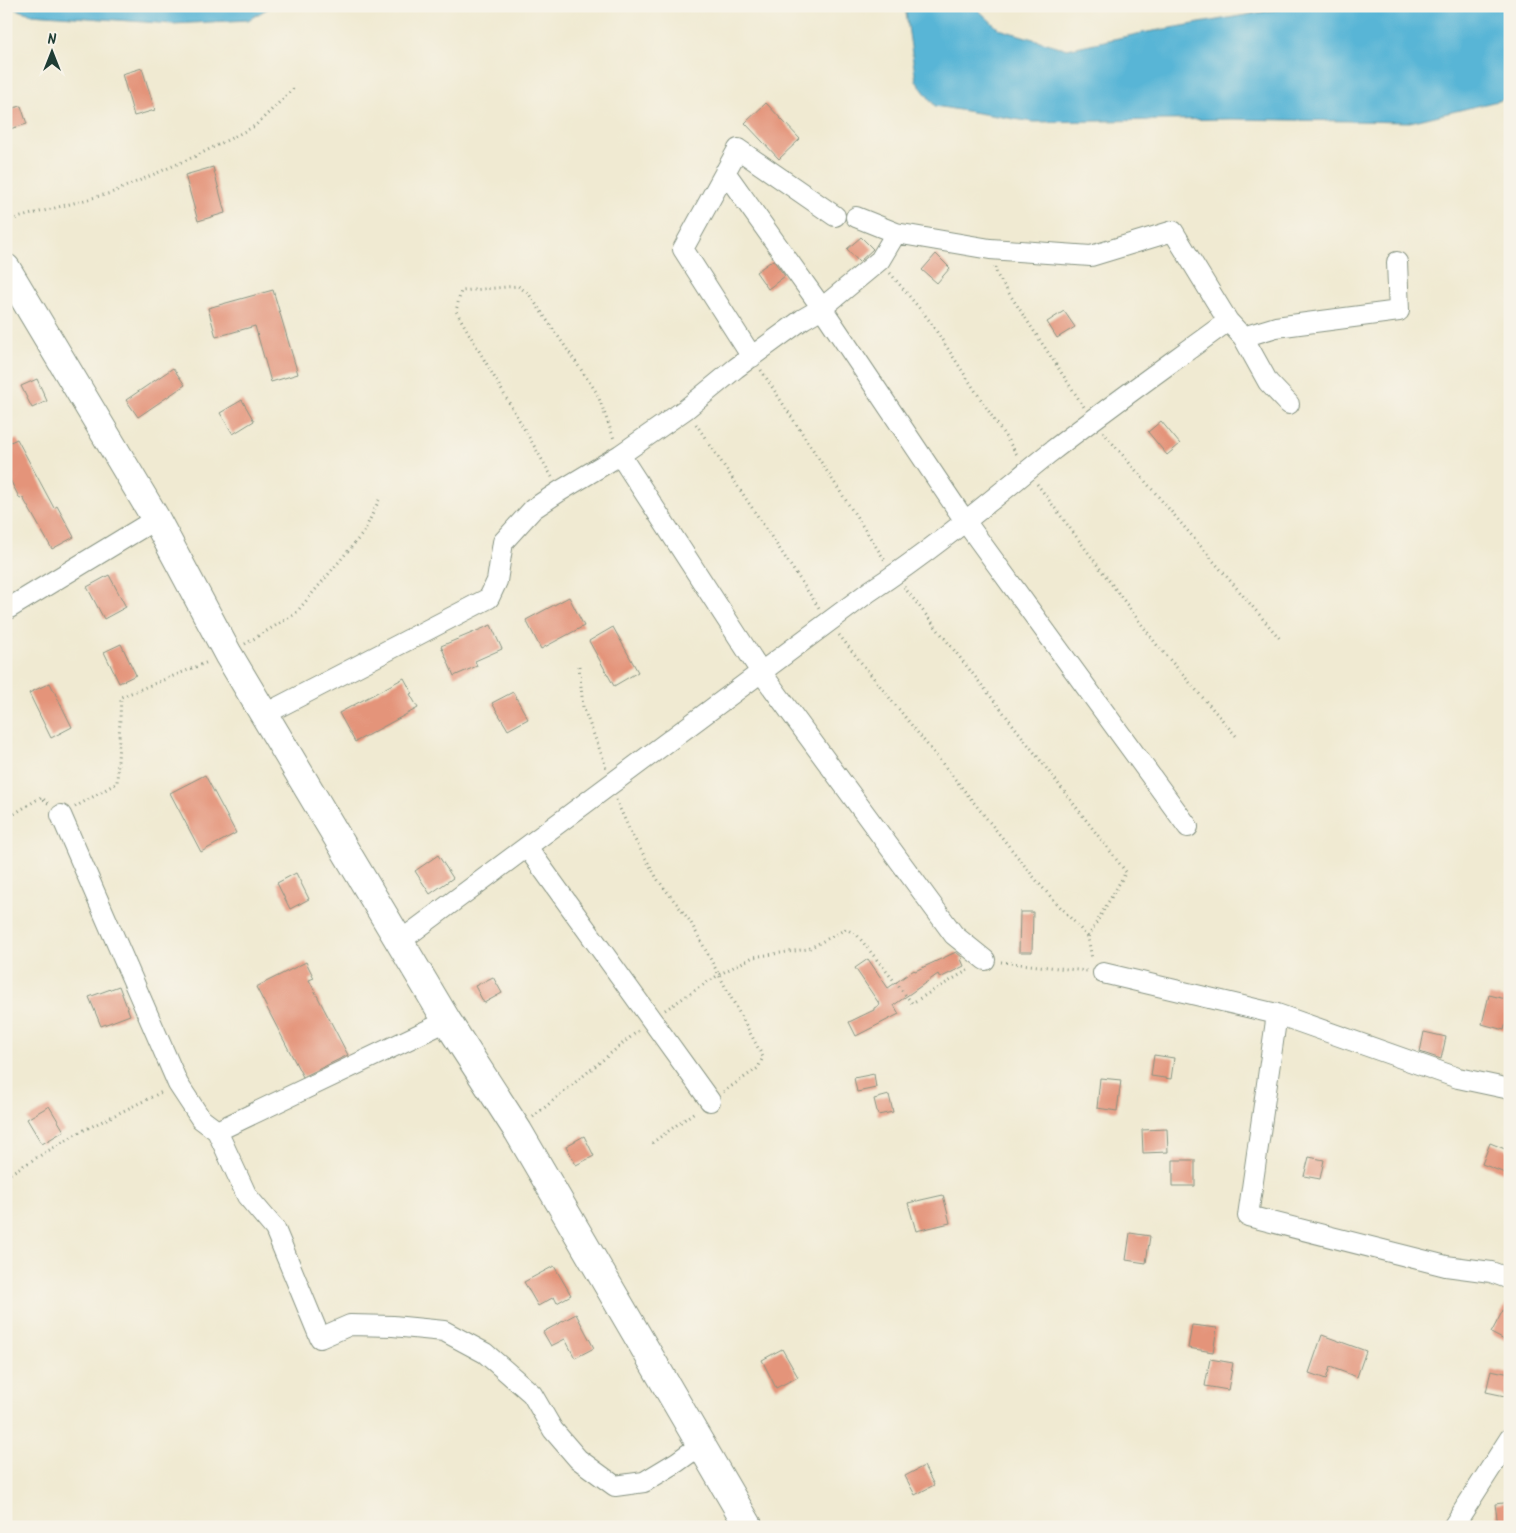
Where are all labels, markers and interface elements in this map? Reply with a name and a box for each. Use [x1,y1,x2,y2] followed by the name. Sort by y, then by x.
[28,28,78,78] north arrow
[48,29,57,51] text: N

